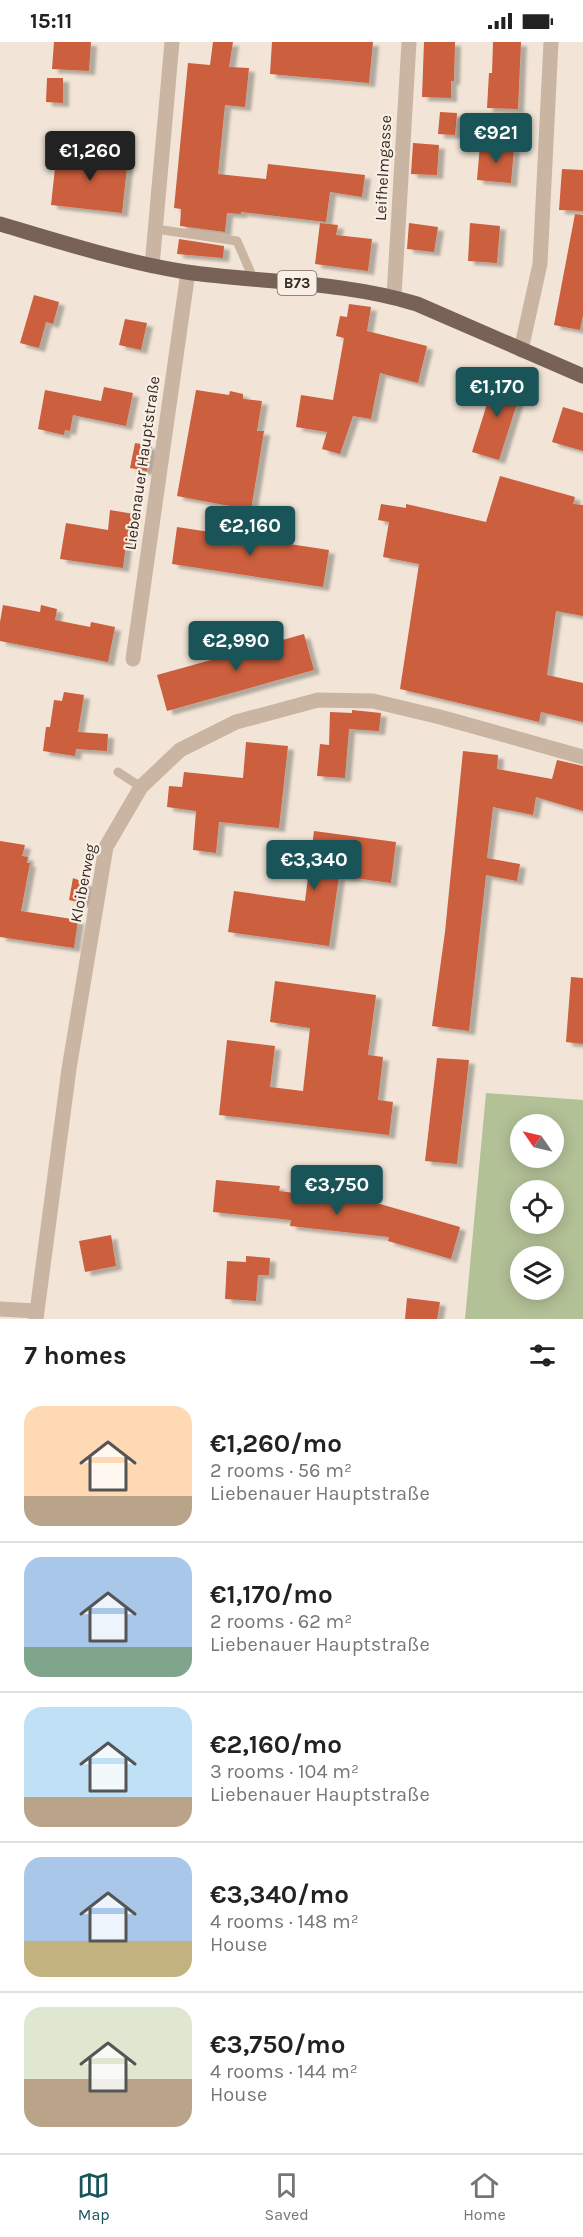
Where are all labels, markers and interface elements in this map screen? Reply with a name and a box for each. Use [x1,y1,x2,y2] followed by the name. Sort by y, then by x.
[30,8,72,34] text: 15:11
[460,113,532,164] pin: €921
[371,115,395,221] street label: Leifhelmgasse
[474,121,518,144] text: €921
[41,131,139,182] pin: €1,260
[59,139,121,162] text: €1,260
[278,271,316,295] road number: B73
[448,367,546,418] pin: €1,170
[120,375,164,551] street label: Liebenauer Hauptstraße
[470,375,524,398] text: €1,170
[201,506,299,557] pin: €2,160
[219,514,281,537] text: €2,160
[187,621,285,672] pin: €2,990
[203,629,269,652] text: €2,990
[265,840,363,891] pin: €3,340
[66,842,100,924] street label: Kloiberweg
[280,848,348,871] text: €3,340
[510,1114,564,1168] north arrow
[510,1114,564,1300] map controls
[288,1165,386,1216] pin: €3,750
[305,1173,369,1196] text: €3,750
[510,1180,564,1234] button: locate
[510,1246,564,1300] button: layers
[526,1339,559,1372] icon: filters
[24,1340,127,1371] text: 7 homes
[210,1428,342,1459] text: €1,260/mo
[72,1430,144,1502] icon: home
[210,1459,352,1482] text: 2 rooms · 56 m²
[210,1482,430,1505] text: Liebenauer Hauptstraße
[210,1579,333,1610] text: €1,170/mo
[72,1581,144,1653] icon: home
[210,1610,352,1633] text: 2 rooms · 62 m²
[210,1633,430,1656] text: Liebenauer Hauptstraße
[210,1729,342,1760] text: €2,160/mo
[72,1731,144,1803] icon: home
[210,1760,359,1783] text: 3 rooms · 104 m²
[210,1783,430,1806] text: Liebenauer Hauptstraße
[210,1879,349,1910] text: €3,340/mo
[72,1881,144,1953] icon: home
[210,1910,359,1933] text: 4 rooms · 148 m²
[210,1933,267,1956] text: House
[210,2029,345,2060] text: €3,750/mo
[72,2031,144,2103] icon: home
[210,2060,358,2083] text: 4 rooms · 144 m²
[210,2083,267,2106] text: House
[77,2169,110,2224] tab: Map
[265,2169,309,2224] tab: Saved
[463,2169,506,2224] tab: Home

